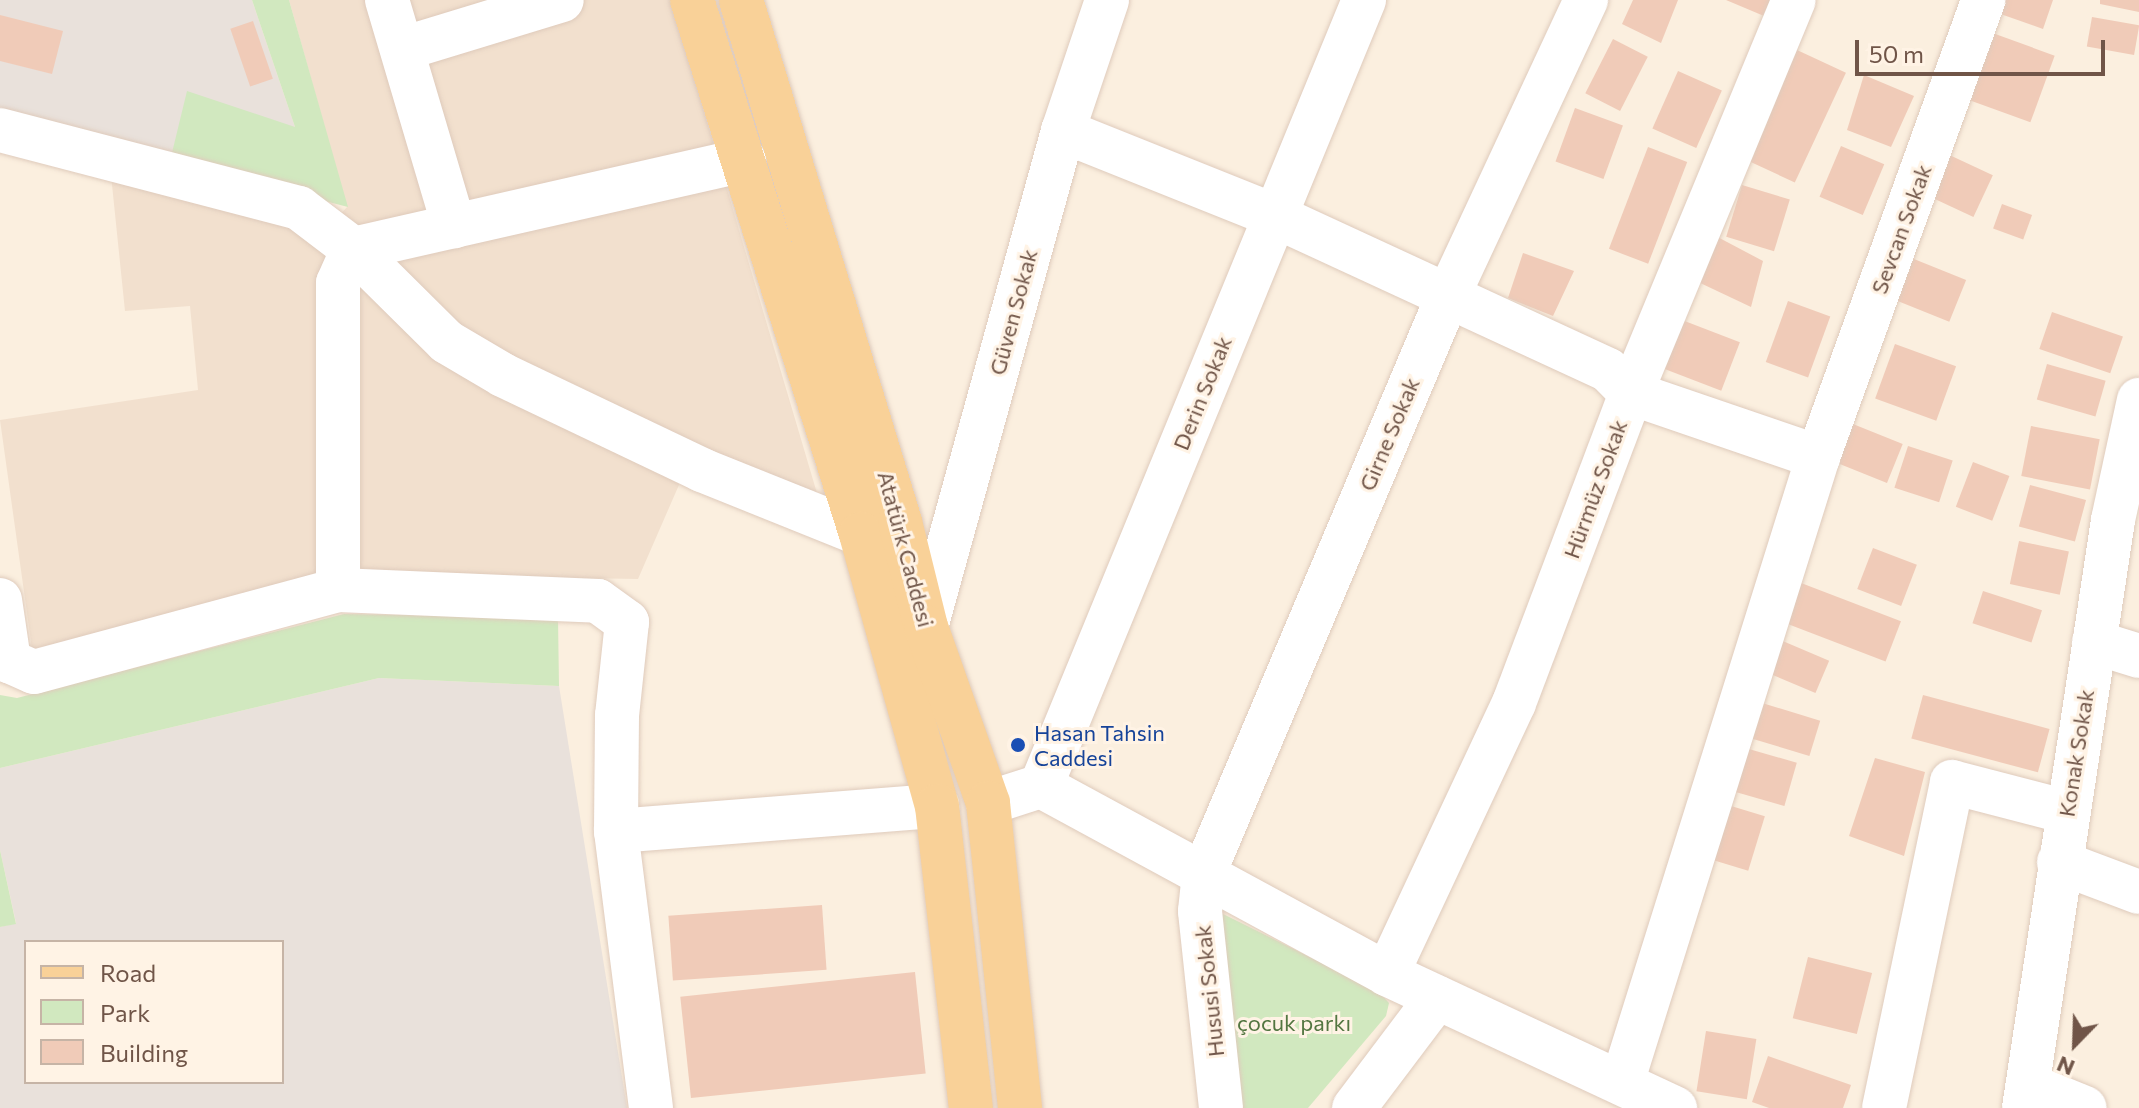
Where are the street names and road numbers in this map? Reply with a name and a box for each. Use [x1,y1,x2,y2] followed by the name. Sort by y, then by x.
[1865,161,1937,297] street label: Sevcan Sokak
[984,246,1042,378] street label: Güven Sokak
[1167,332,1237,454] street label: Derin Sokak
[1353,373,1425,495] street label: Girne Sokak
[1558,416,1632,562] street label: Hürmüz Sokak
[873,468,939,630] street label: Atatürk Caddesi
[2053,687,2099,819] street label: Konak Sokak
[1189,924,1229,1058] street label: Hususi Sokak

